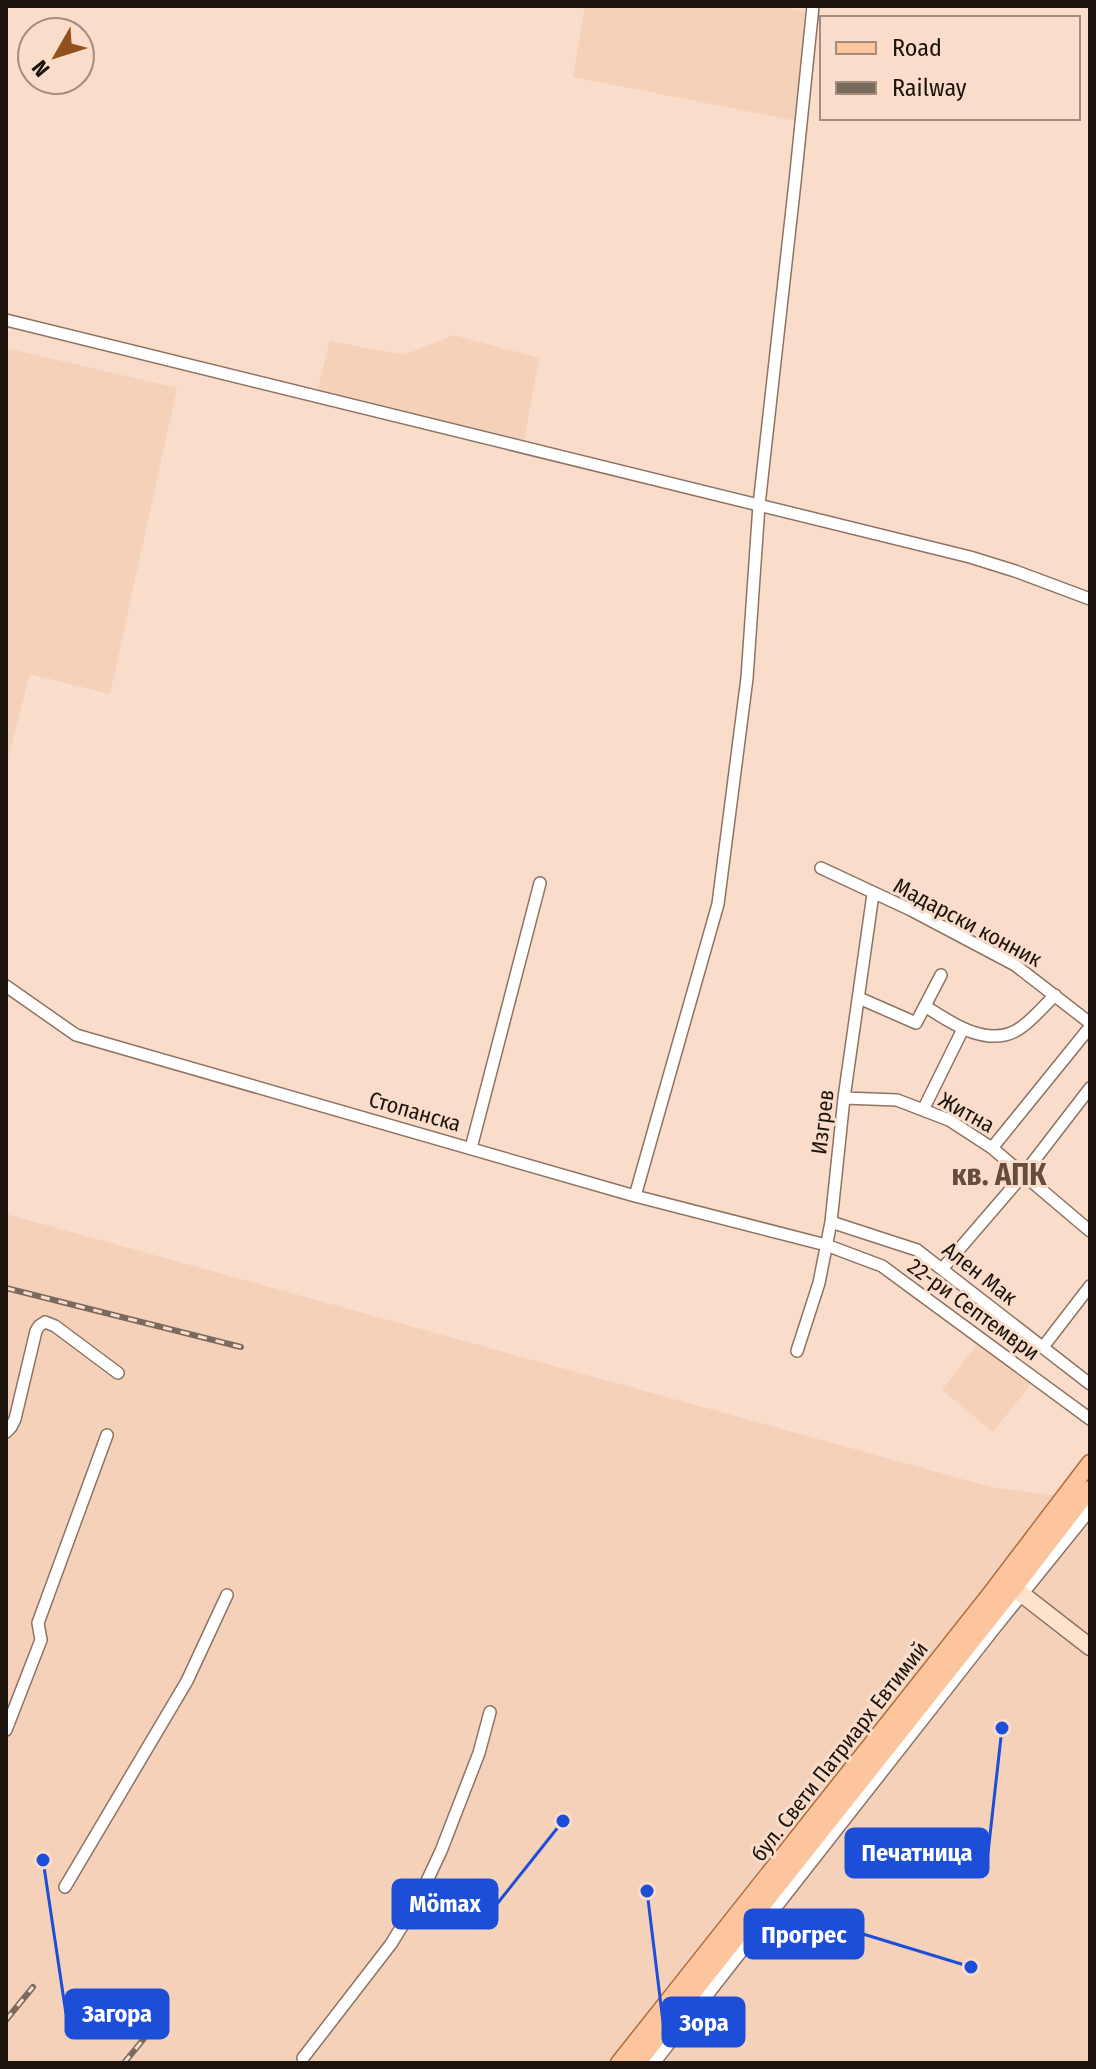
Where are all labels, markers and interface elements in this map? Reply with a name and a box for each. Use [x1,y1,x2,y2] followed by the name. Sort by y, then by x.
[16,16,96,96] north arrow
[820,16,1080,120] legend
[892,34,942,62] text: Road
[26,55,55,82] text: N
[892,74,967,102] text: Railway
[889,872,1047,973] street label: Мадарски конник
[366,1085,464,1137] street label: Стопанска
[934,1086,999,1139] street label: Житна
[805,1088,840,1156] street label: Изгрев
[952,1157,1047,1193] district label: кв. АПК
[937,1236,1023,1311] street label: Ален Мак
[902,1252,1045,1366] street label: 22-ри Септември
[745,1636,934,1867] street label: бул. Свети Патриарх Евтимий
[846,1829,988,1877] callout: Печатница
[862,1839,972,1867] text: Печатница
[393,1880,497,1928] callout: Mömax
[409,1890,482,1918] text: Mömax
[745,1910,863,1958] callout: Прогрес
[761,1921,847,1949] text: Прогрес
[66,1990,168,2038] callout: Загора
[663,1998,744,2046] callout: Зора
[81,2000,152,2028] text: Загора
[678,2009,729,2037] text: Зора

